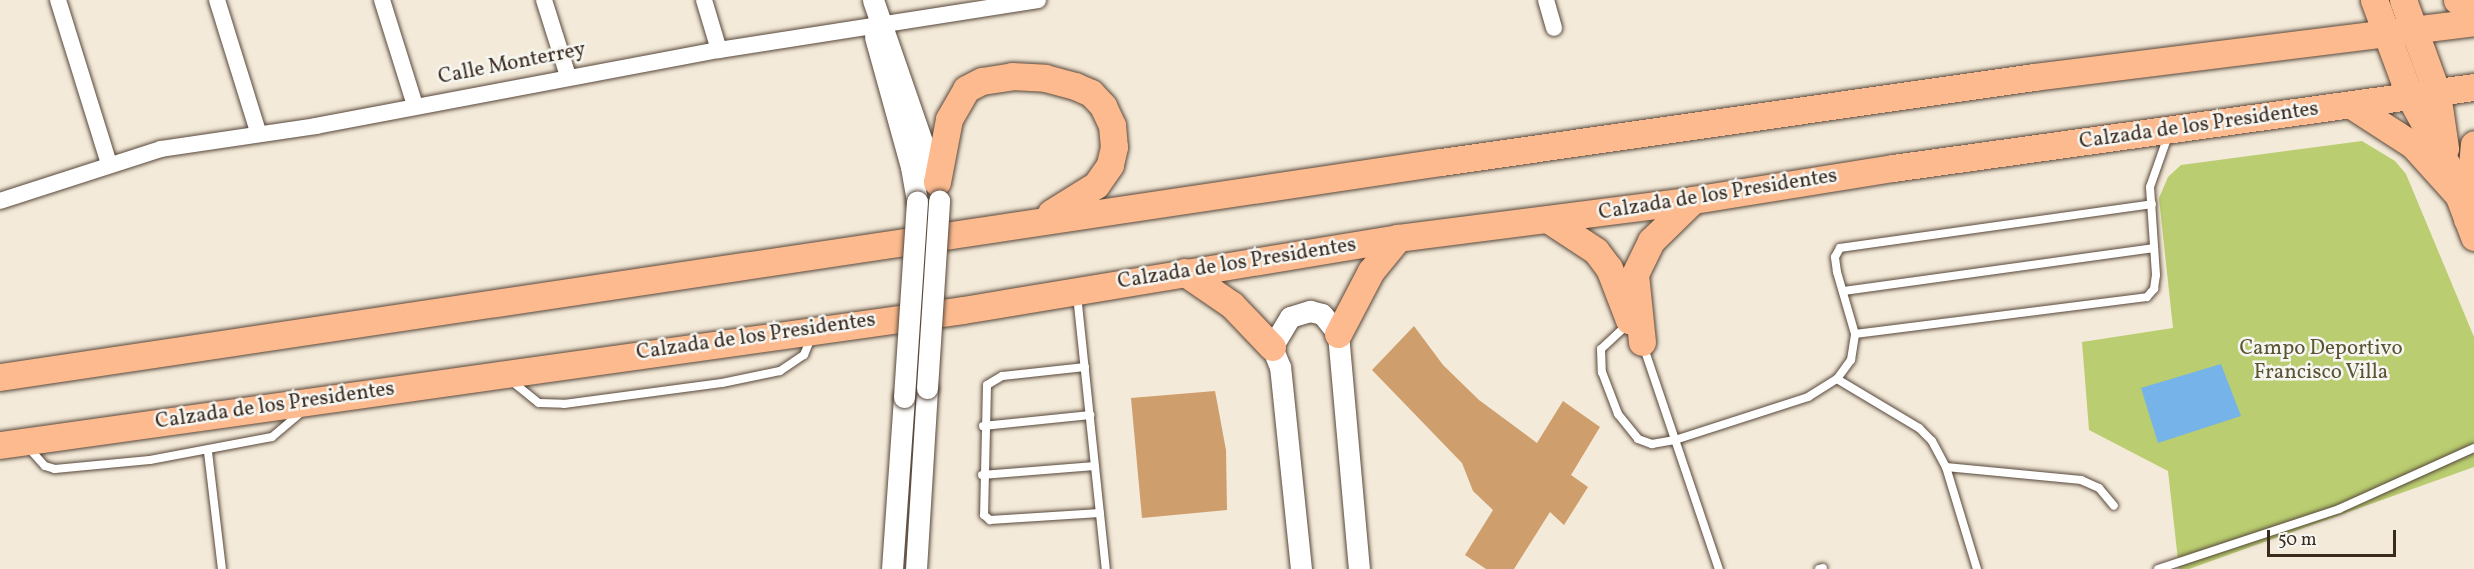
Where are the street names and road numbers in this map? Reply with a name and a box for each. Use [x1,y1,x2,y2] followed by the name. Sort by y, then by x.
[436,37,588,91] street label: Calle Monterrey
[2078,97,2320,155] street label: Calzada de los Presidentes
[1597,164,1839,226] street label: Calzada de los Presidentes
[1116,233,1358,295] street label: Calzada de los Presidentes
[635,308,877,366] street label: Calzada de los Presidentes
[154,377,396,435] street label: Calzada de los Presidentes

